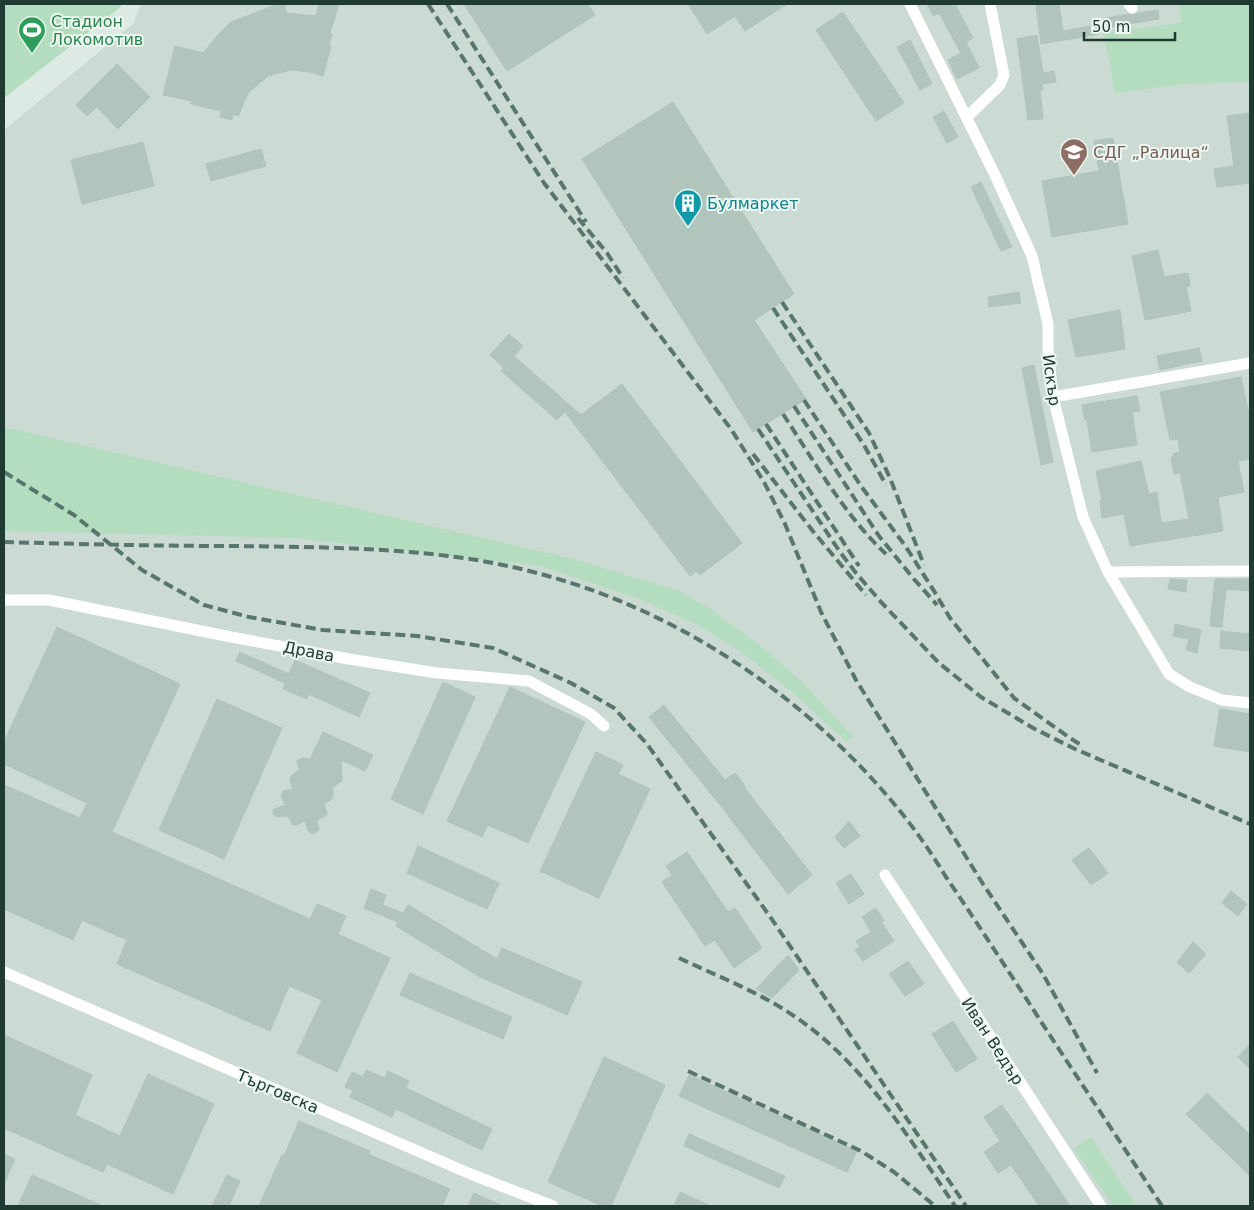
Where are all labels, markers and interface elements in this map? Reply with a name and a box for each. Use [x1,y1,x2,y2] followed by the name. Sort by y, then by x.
[1084,10,1175,42] scale bar
[51,12,143,49] place label: Стадион Локомотив
[17,15,47,54] sports icon: Стадион Локомотив
[1092,18,1130,36] text: 50 m
[1059,137,1089,176] school or university icon: СДГ „Ралица“
[1093,143,1209,162] place label: СДГ „Ралица“
[673,188,703,227] building icon: Булмаркет
[707,194,799,213] place label: Булмаркет
[1038,353,1065,407] street label: Искър
[282,637,336,666] street label: Драва
[957,994,1028,1088] street label: Иван Ведър
[233,1065,322,1117] street label: Търговска

